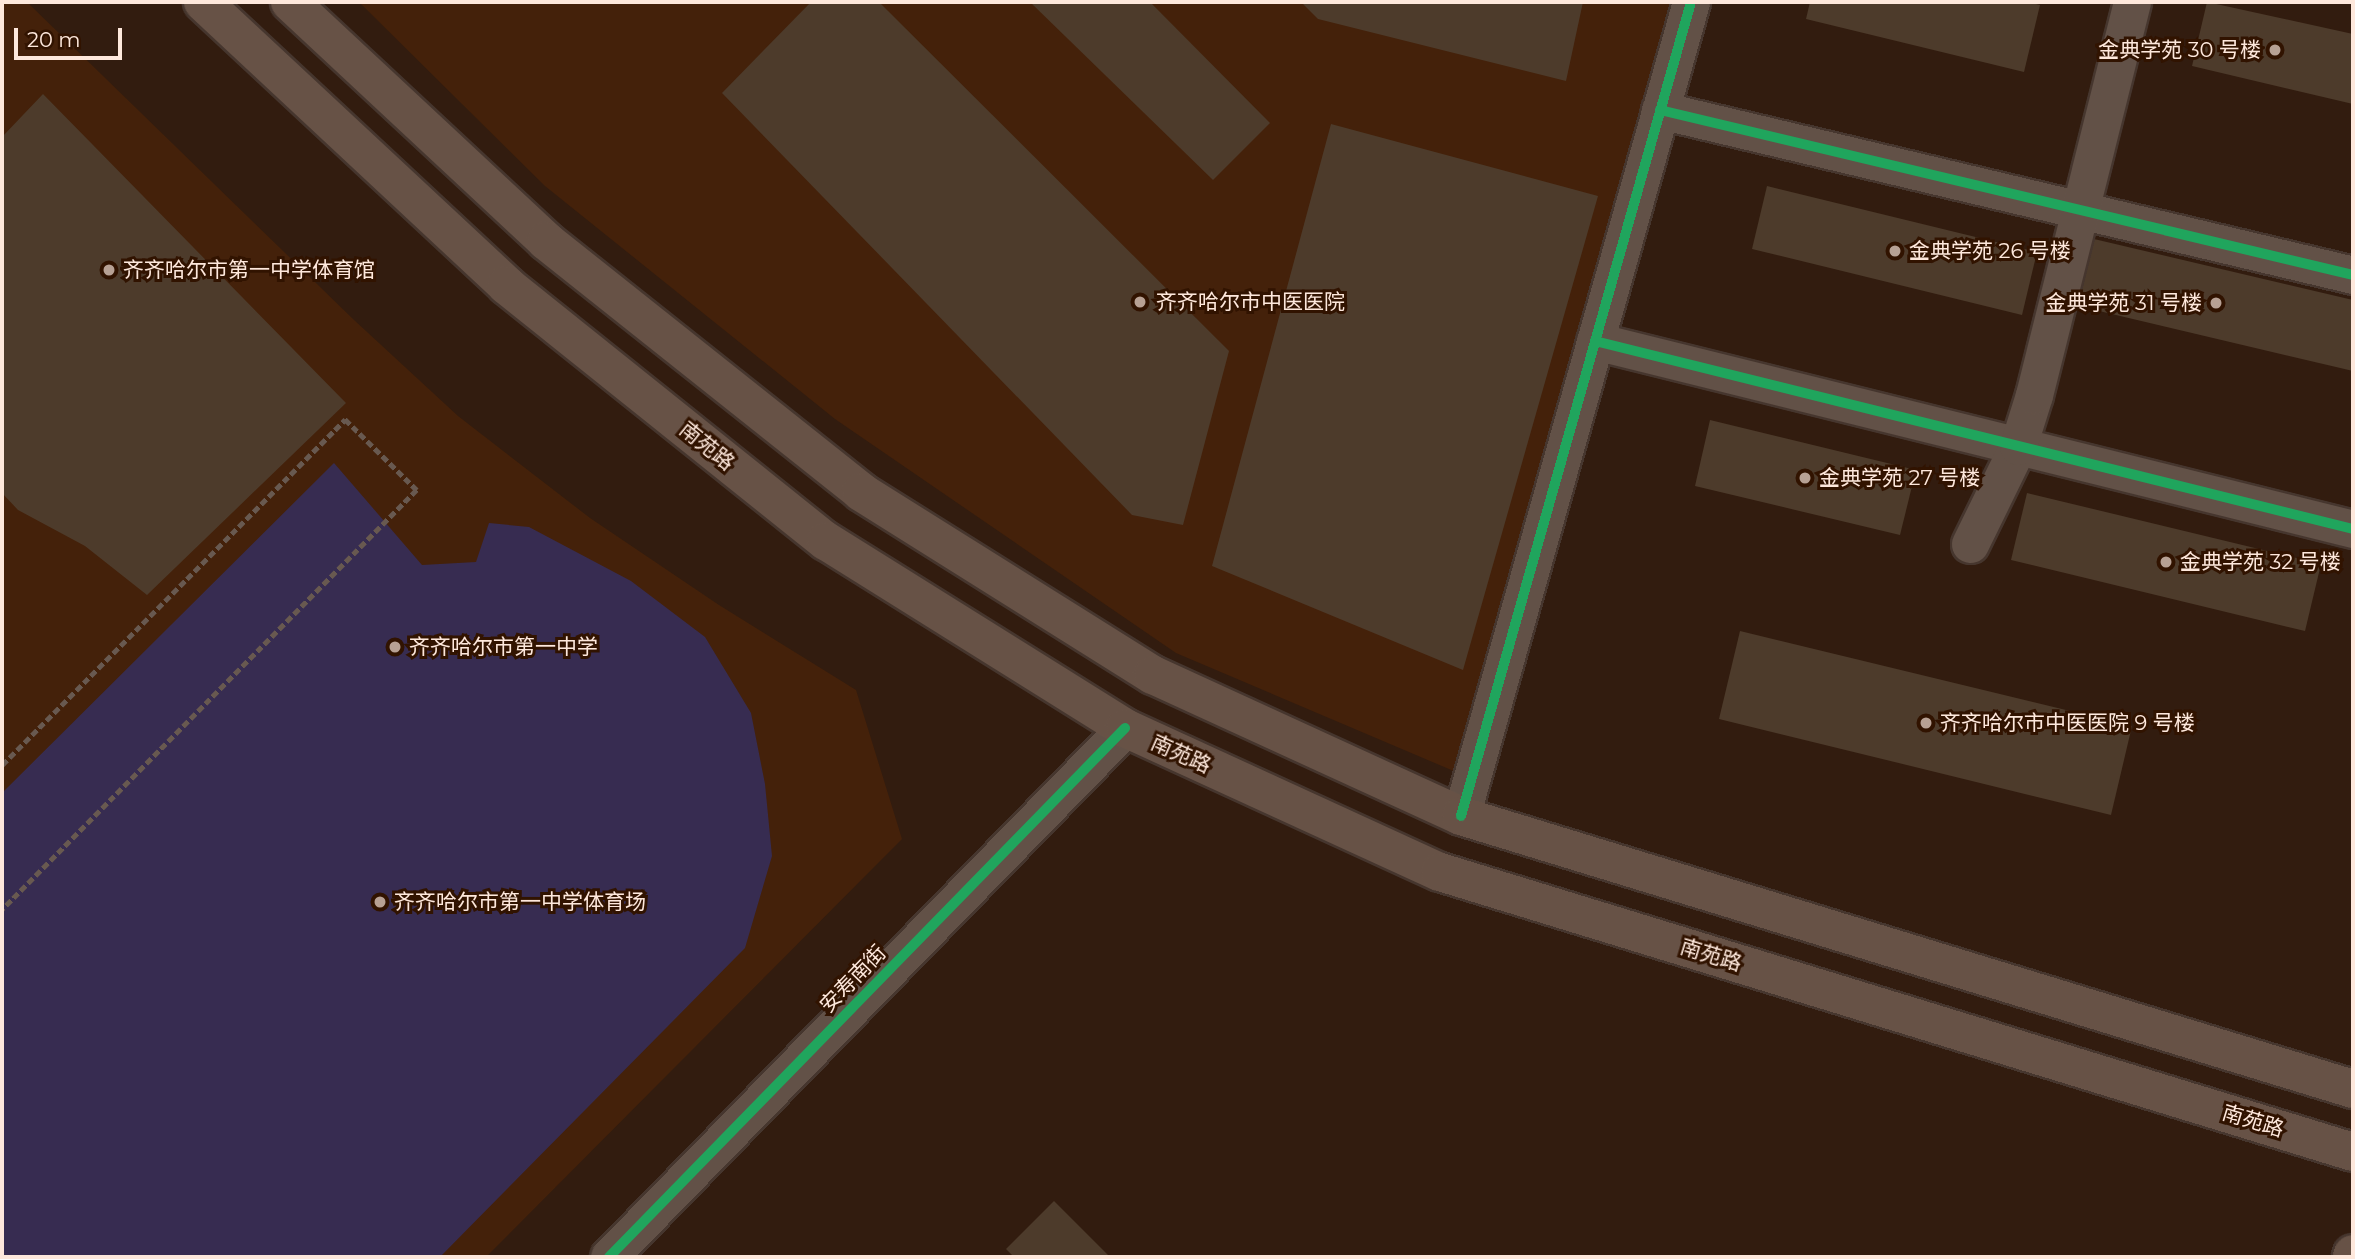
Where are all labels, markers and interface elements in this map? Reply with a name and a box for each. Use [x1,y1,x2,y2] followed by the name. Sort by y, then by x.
[18,14,126,58] scale bar
[27,27,81,52] text: 20 m
[2098,37,2261,63] place label: 金典学苑 30 号楼
[2267,42,2283,58] marker: 金典学苑 30 号楼
[1909,238,2071,264] place label: 金典学苑 26 号楼
[1887,243,1903,259] marker: 金典学苑 26 号楼
[123,257,375,283] place label: 齐齐哈尔市第一中学体育馆
[101,262,117,278] marker: 齐齐哈尔市第一中学体育馆
[1156,289,1345,315] place label: 齐齐哈尔市中医医院
[2046,290,2202,316] place label: 金典学苑 31 号楼
[1130,292,1150,312] marker: 齐齐哈尔市中医医院
[2208,295,2224,311] marker: 金典学苑 31 号楼
[675,416,739,476] street label: 南苑路
[1819,465,1980,491] place label: 金典学苑 27 号楼
[1797,470,1813,486] marker: 金典学苑 27 号楼
[2180,549,2341,575] place label: 金典学苑 32 号楼
[2158,554,2174,570] marker: 金典学苑 32 号楼
[409,634,598,660] place label: 齐齐哈尔市第一中学
[387,639,403,655] marker: 齐齐哈尔市第一中学
[1940,710,2195,736] place label: 齐齐哈尔市中医医院 9 号楼
[1918,715,1934,731] marker: 齐齐哈尔市中医医院 9 号楼
[1147,730,1215,778] street label: 南苑路
[394,889,646,915] place label: 齐齐哈尔市第一中学体育场
[372,894,388,910] marker: 齐齐哈尔市第一中学体育场
[1677,934,1745,976] street label: 南苑路
[815,940,891,1018] street label: 安寿南街
[2219,1100,2287,1142] street label: 南苑路

